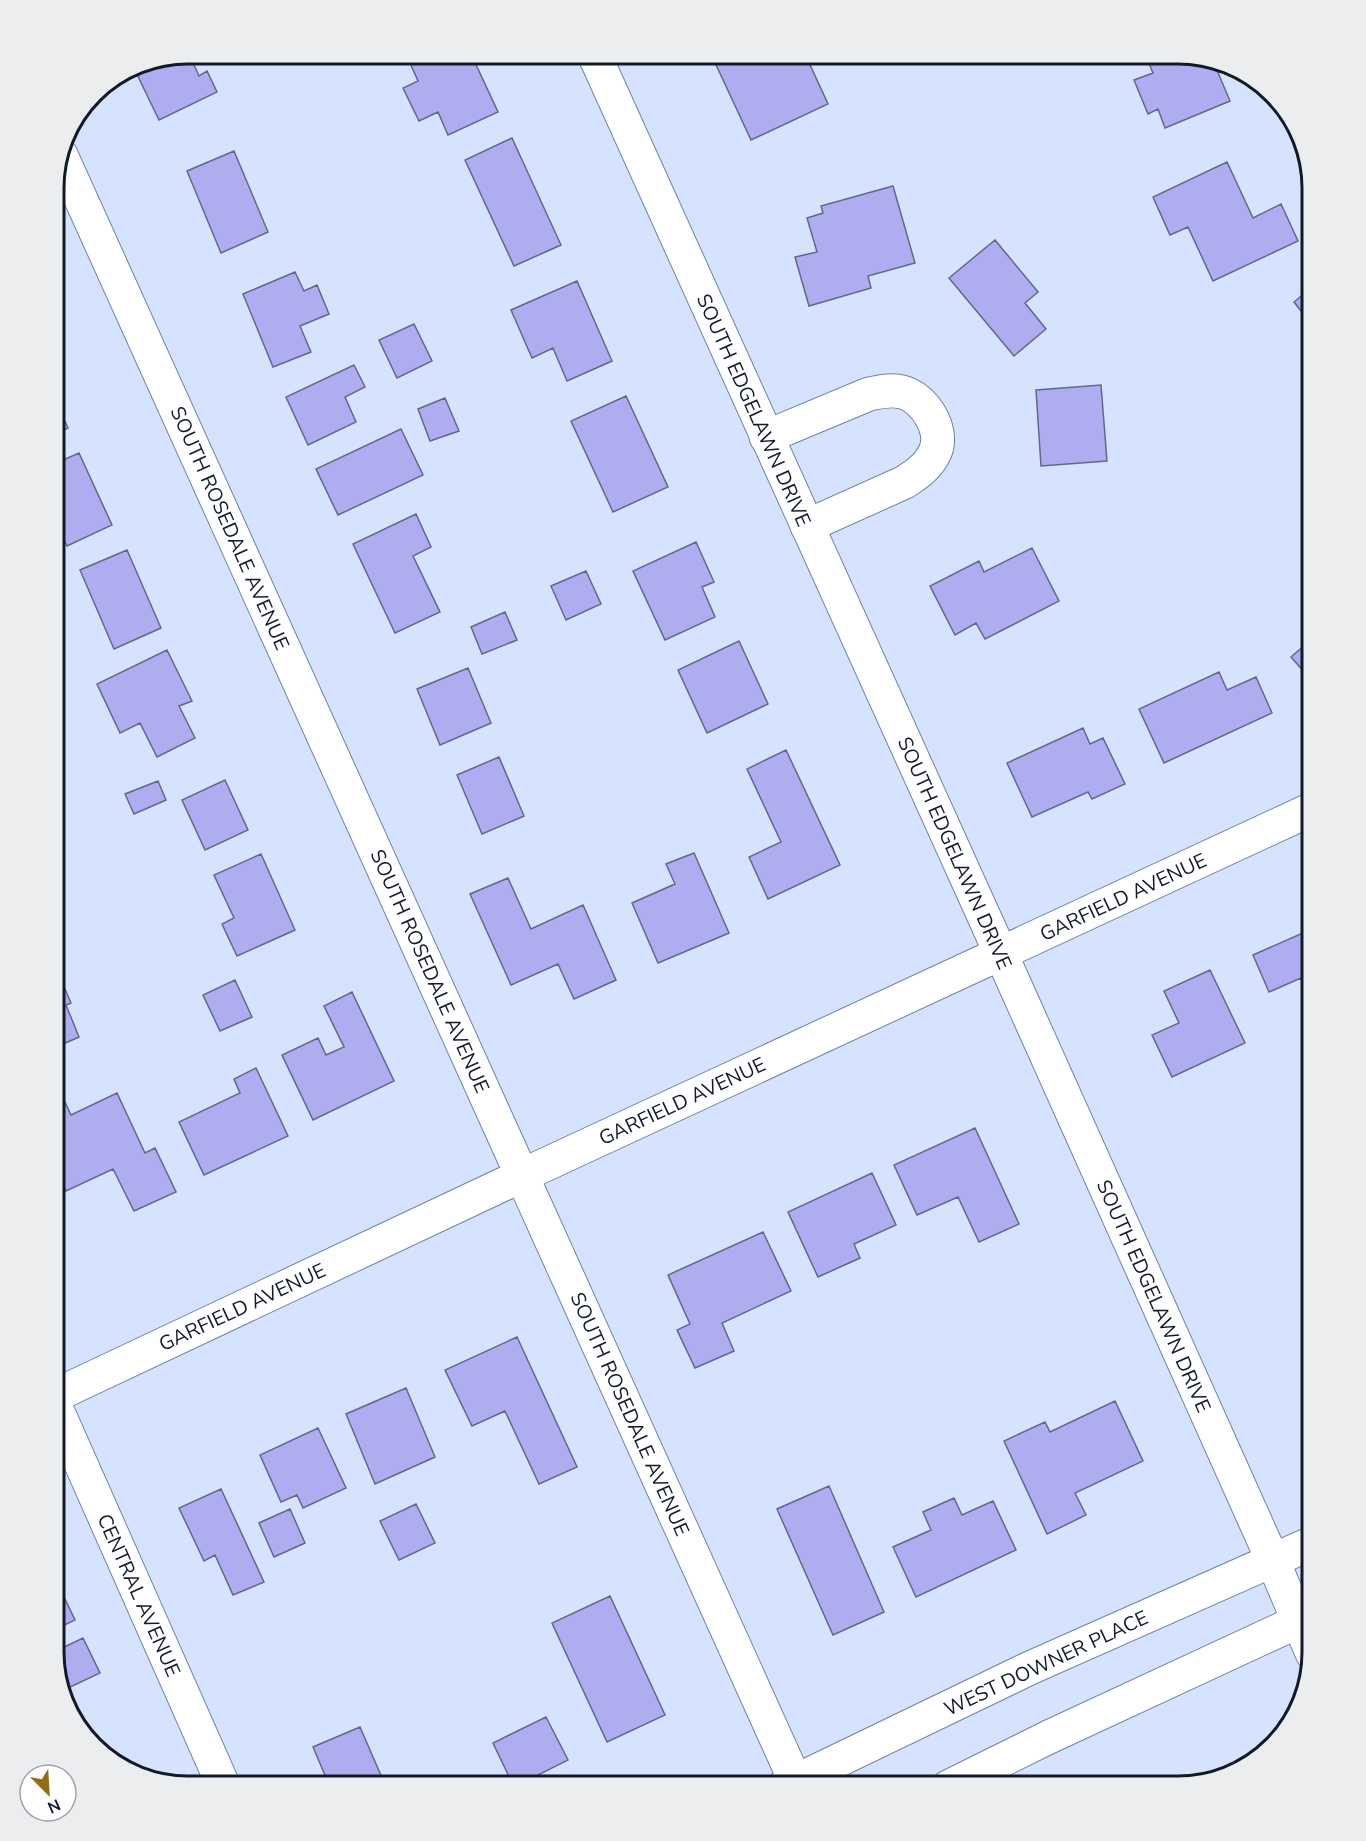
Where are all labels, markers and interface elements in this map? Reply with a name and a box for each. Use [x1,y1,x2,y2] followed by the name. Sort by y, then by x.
[690,290,817,531] street label: SOUTH EDGELAWN DRIVE
[164,402,296,654] street label: SOUTH ROSEDALE AVENUE
[891,733,1018,974] street label: SOUTH EDGELAWN DRIVE
[364,845,496,1097] street label: SOUTH ROSEDALE AVENUE
[1035,847,1211,948] street label: GARFIELD AVENUE
[594,1051,770,1152] street label: GARFIELD AVENUE
[1090,1176,1217,1417] street label: SOUTH EDGELAWN DRIVE
[154,1257,330,1358] street label: GARFIELD AVENUE
[564,1288,696,1540] street label: SOUTH ROSEDALE AVENUE
[90,1509,187,1681] street label: CENTRAL AVENUE
[940,1604,1153,1723] street label: WEST DOWNER PLACE
[18,1763,78,1823] north arrow
[44,1793,64,1818] text: N

